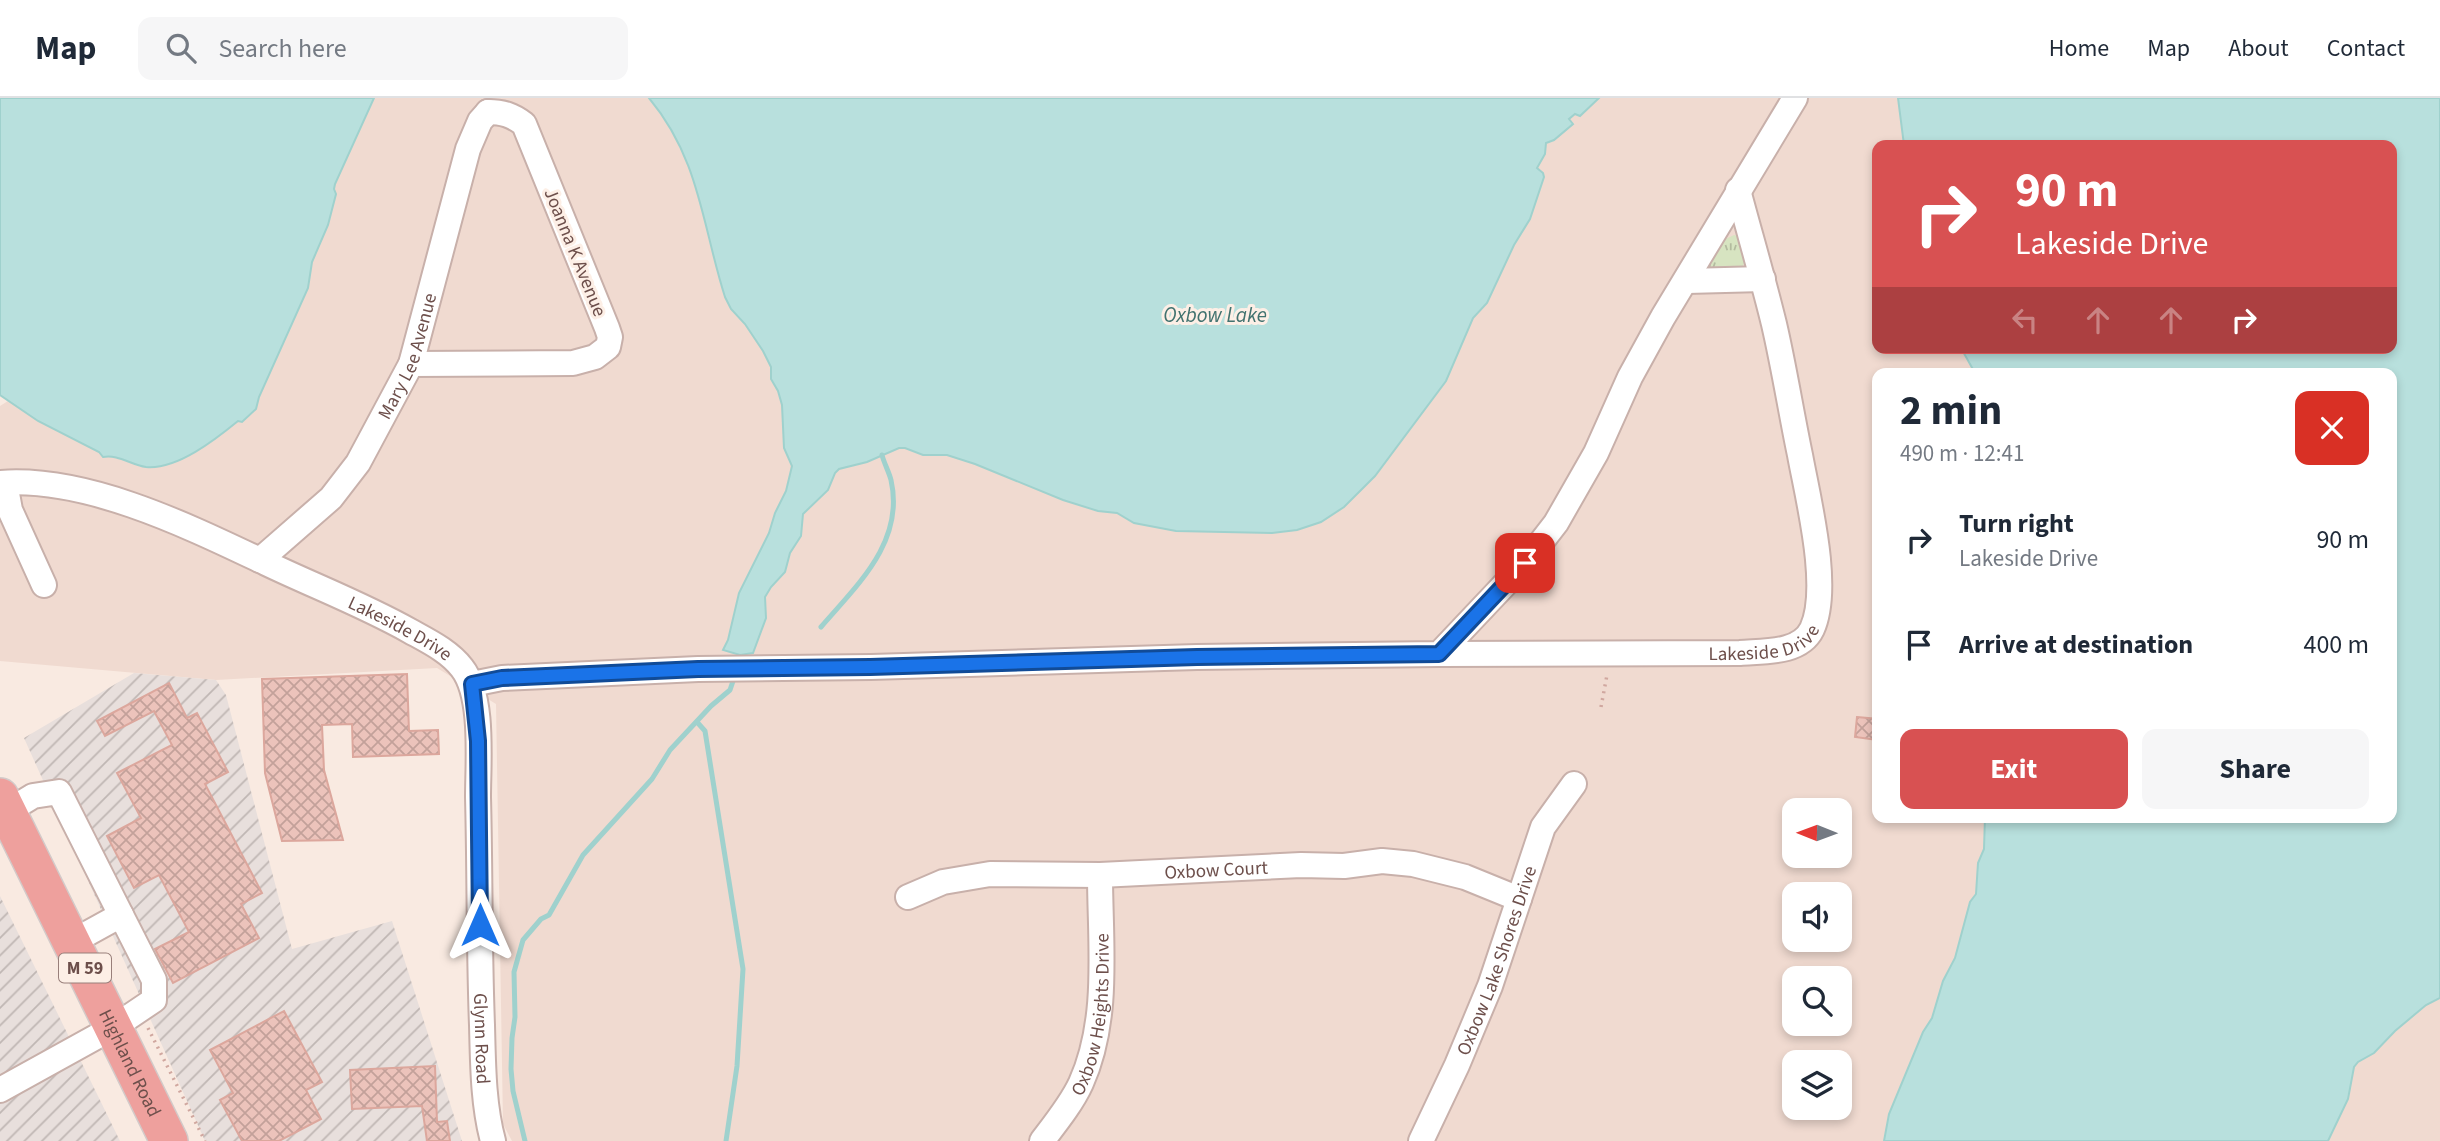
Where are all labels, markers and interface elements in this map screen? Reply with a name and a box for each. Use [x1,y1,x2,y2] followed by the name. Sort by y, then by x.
[138,17,628,80] search box
[35,25,96,72] text: Map
[162,29,200,67] icon: search
[218,30,347,67] text: Search here
[2049,31,2109,66] text: Home
[2147,31,2190,66] text: Map
[2228,31,2289,66] text: About
[2327,31,2405,66] text: Contact
[2015,156,2119,226] text: 90 m
[1900,168,1991,259] icon: right
[537,184,613,321] street label: Joanna K Avenue
[2015,221,2208,267] text: Lakeside Drive
[372,290,444,424] street label: Mary Lee Avenue
[1163,300,1267,330] water label: Oxbow Lake
[2006,301,2044,339] icon: left
[2079,301,2117,339] icon: ahead
[2152,301,2190,339] icon: ahead
[2225,301,2263,339] icon: right
[1900,381,2002,441] text: 2 min
[2295,391,2369,465] button: close
[1900,437,2024,470] text: 490 m · 12:41
[1959,505,2074,542] text: Turn right
[1900,521,1938,559] icon: right
[2316,521,2369,558] text: 90 m
[1495,533,1555,593] pin
[1959,542,2098,575] text: Lakeside Drive
[1506,544,1544,582] icon: arrive
[343,590,458,668] street label: Lakeside Drive
[1708,620,1827,668] street label: Lakeside Drive
[1900,626,1938,664] icon: arrive
[1959,626,2193,663] text: Arrive at destination
[2303,626,2369,663] text: 400 m
[1900,729,2128,809] button: Exit
[2142,729,2369,809] button: Share
[1782,798,1852,868] north arrow
[1782,798,1852,1120] map controls
[1164,855,1269,887] street label: Oxbow Court
[1451,862,1544,1060] street label: Oxbow Lake Shores Drive
[1782,882,1852,952] button: sound
[443,888,517,962] position arrow
[1065,933,1117,1101] street label: Oxbow Heights Drive
[59,954,111,982] road number: M 59
[1782,966,1852,1036] button: search
[466,993,496,1085] street label: Glynn Road
[91,1005,167,1122] street label: Highland Road
[1782,1050,1852,1120] button: layers

